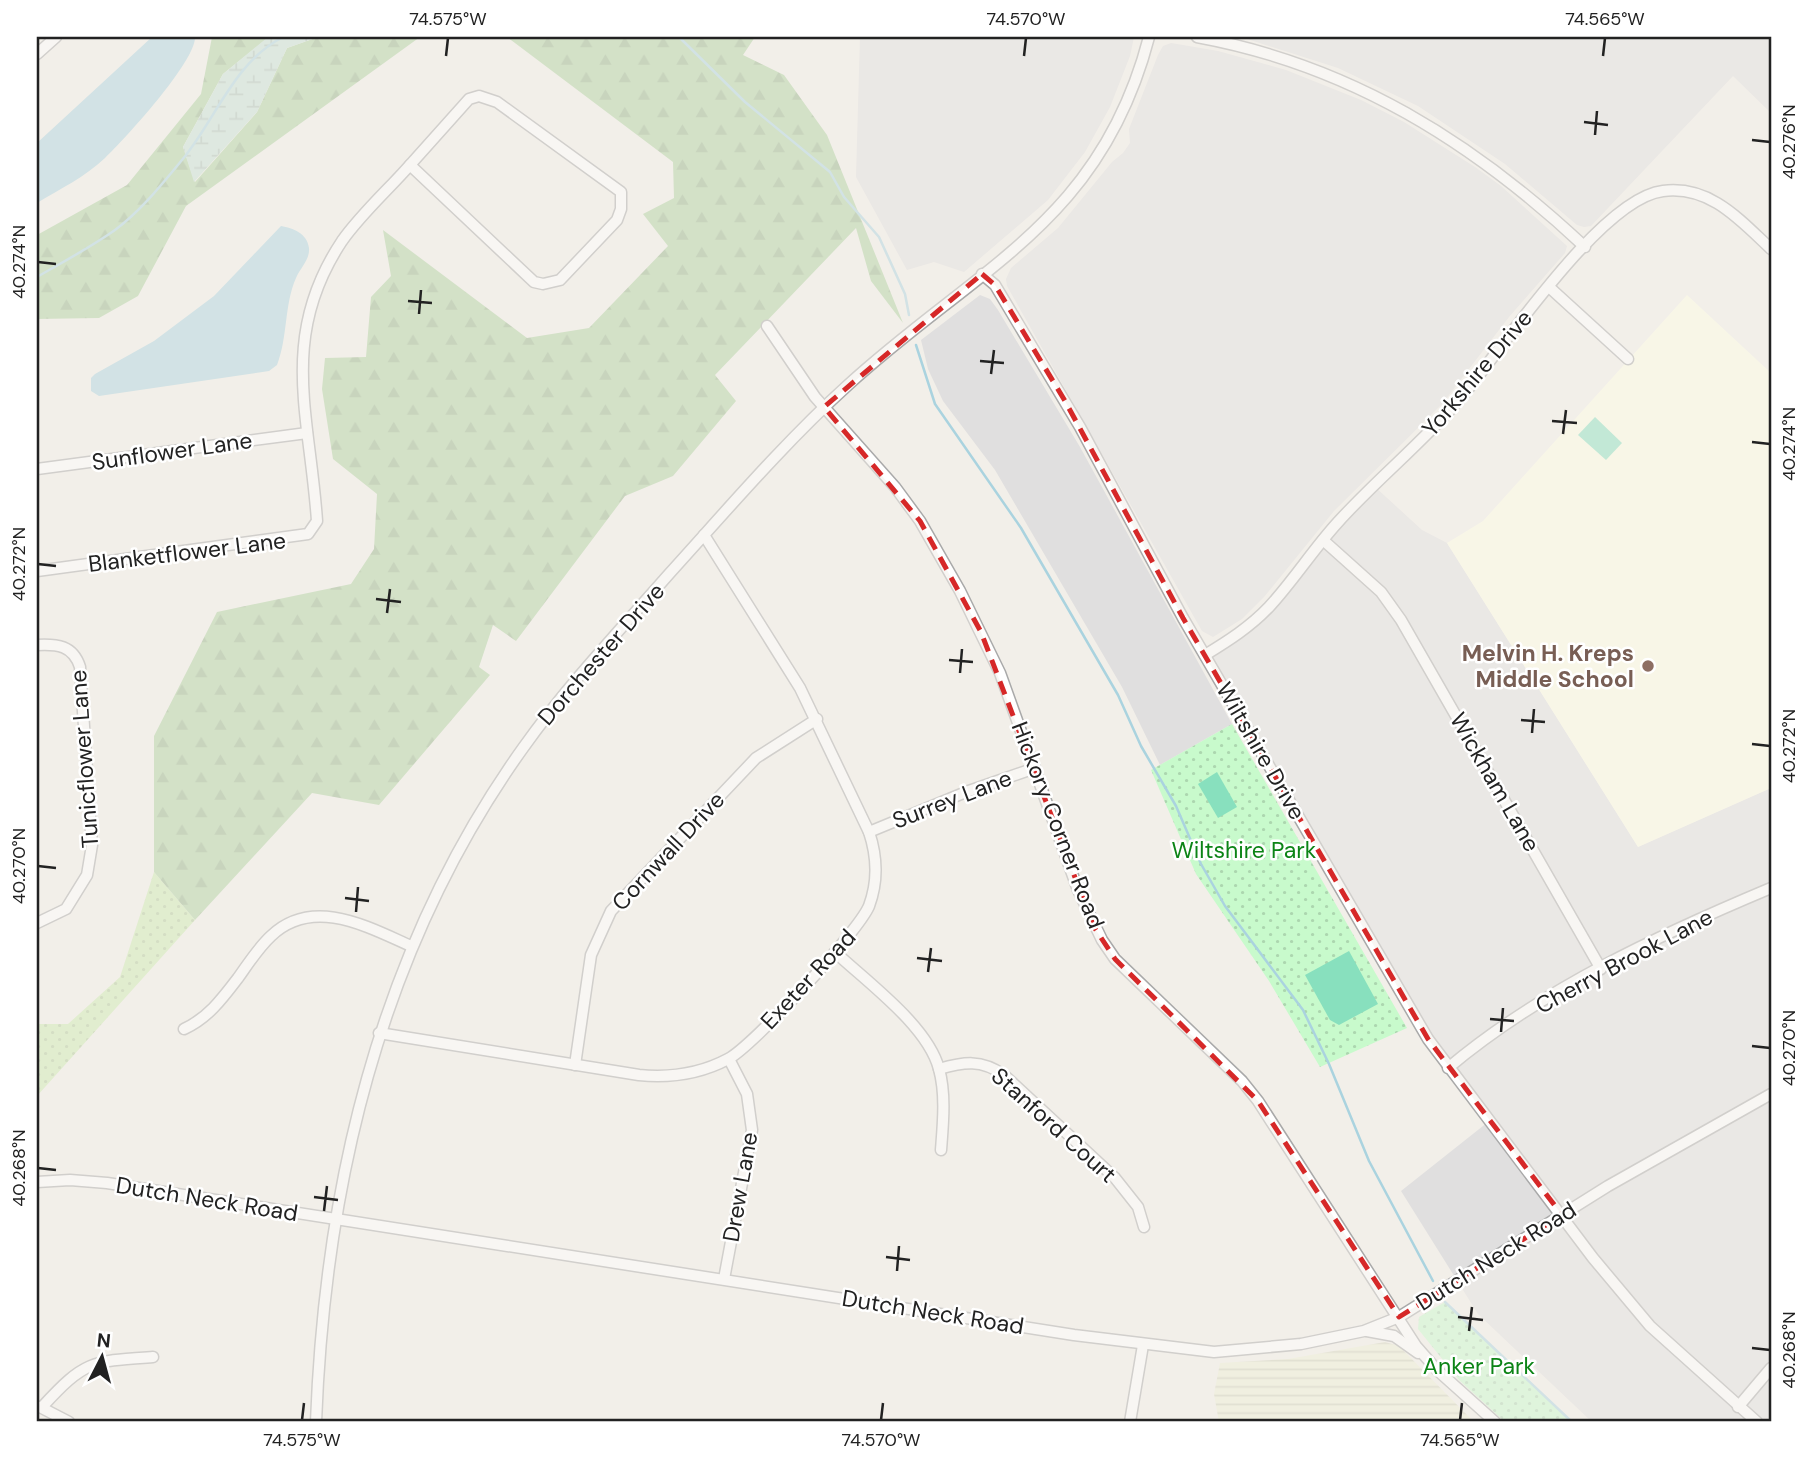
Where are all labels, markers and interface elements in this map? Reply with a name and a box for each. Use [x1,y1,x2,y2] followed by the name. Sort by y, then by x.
[409,7,487,31] text: 74.575°W
[987,7,1065,31] text: 74.570°W
[1565,7,1645,31] text: 74.565°W
[1777,104,1801,180] text: 40.276°N
[7,225,31,299] text: 40.274°N
[1415,303,1539,443] street label: Yorkshire Drive
[1777,407,1801,481] text: 40.274°N
[90,425,254,477] street label: Sunflower Lane
[86,525,288,579] street label: Blanketflower Lane
[7,527,31,601] text: 40.272°N
[531,577,671,731] street label: Dorchester Drive
[1462,638,1634,694] place label: Melvin H. Kreps Middle School
[1640,658,1656,674] marker: Melvin H. Kreps Middle School
[63,669,105,849] street label: Tunicflower Lane
[1210,677,1312,825] street label: Wiltshire Drive
[1443,707,1547,857] street label: Wickham Lane
[1777,709,1801,783] text: 40.272°N
[1005,717,1111,933] street label: Hickory Corner Road
[888,763,1016,835] street label: Surrey Lane
[605,785,731,917] street label: Cornwall Drive
[7,828,31,904] text: 40.270°N
[1172,835,1317,865] park label: Wiltshire Park
[1530,902,1718,1020] street label: Cherry Brook Lane
[754,923,862,1035] street label: Exeter Road
[1777,1010,1801,1086] text: 40.270°N
[985,1061,1123,1189] street label: Stanford Court
[7,1129,31,1207] text: 40.268°N
[716,1130,764,1244] street label: Drew Lane
[114,1170,300,1228] street label: Dutch Neck Road
[1410,1195,1582,1317] street label: Dutch Neck Road
[840,1283,1026,1341] street label: Dutch Neck Road
[1777,1311,1801,1389] text: 40.268°N
[66,1322,136,1392] north arrow
[96,1327,112,1354] text: N
[1423,1351,1536,1381] park label: Anker Park
[263,1428,341,1452] text: 74.575°W
[842,1428,920,1452] text: 74.570°W
[1420,1428,1500,1452] text: 74.565°W

